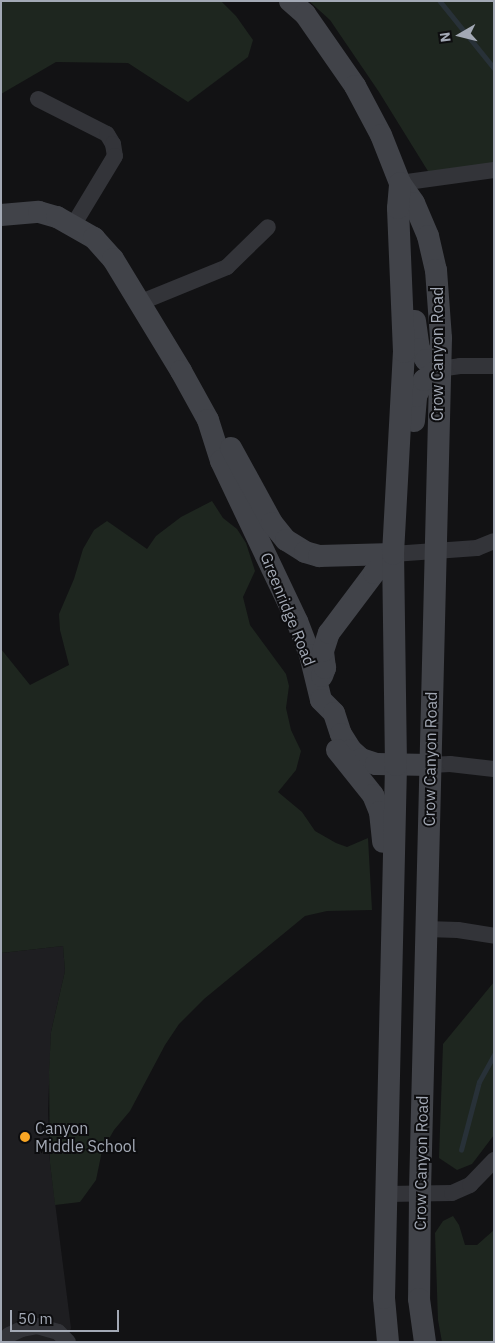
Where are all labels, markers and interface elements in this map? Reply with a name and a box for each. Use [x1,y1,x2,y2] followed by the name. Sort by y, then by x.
[435,10,485,60] north arrow
[436,31,455,43] text: N
[427,287,447,421] street label: Crow Canyon Road
[257,550,319,668] street label: Greenridge Road
[419,692,441,826] street label: Crow Canyon Road
[410,1096,432,1230] street label: Crow Canyon Road
[35,1118,136,1156] place label: Canyon Middle School
[19,1131,31,1143] marker: Canyon Middle School
[12,1300,121,1332] scale bar
[18,1309,53,1328] text: 50 m

